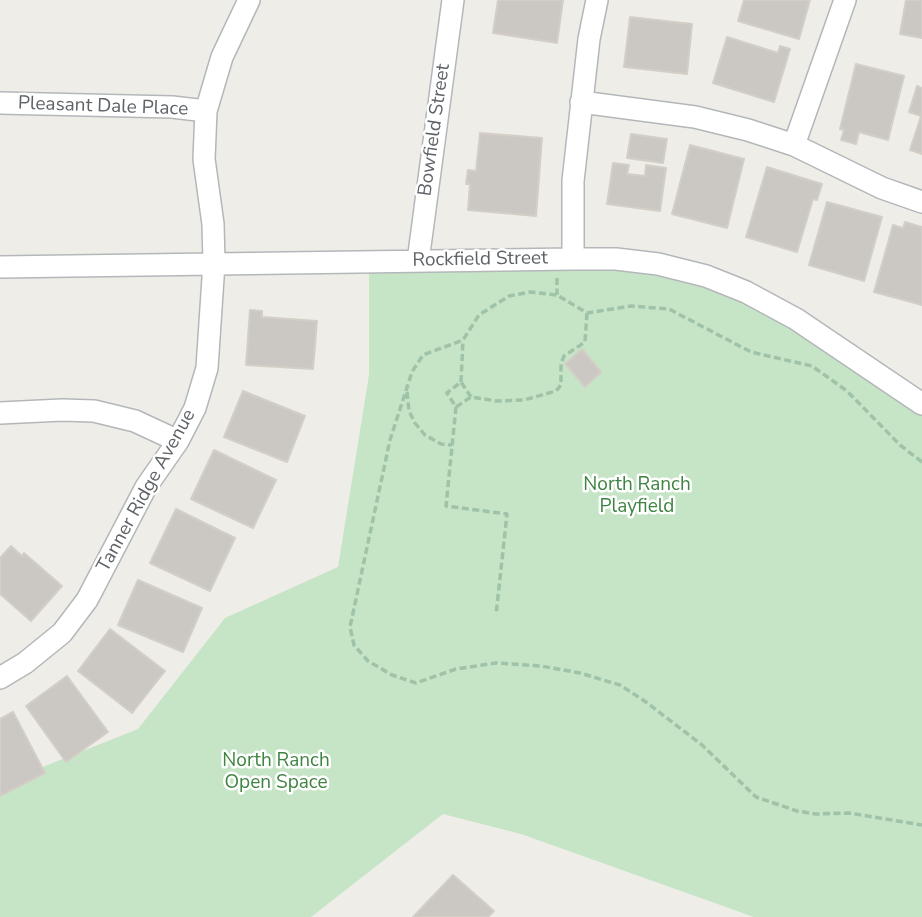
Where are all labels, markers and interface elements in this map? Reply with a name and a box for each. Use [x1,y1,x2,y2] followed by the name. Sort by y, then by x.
[414,62,456,198] street label: Bowfield Street
[17,93,189,121] street label: Pleasant Dale Place
[412,247,548,273] street label: Rockfield Street
[93,406,201,576] street label: Tanner Ridge Avenue
[583,474,691,518] park label: North Ranch Playfield
[222,750,330,794] park label: North Ranch Open Space

